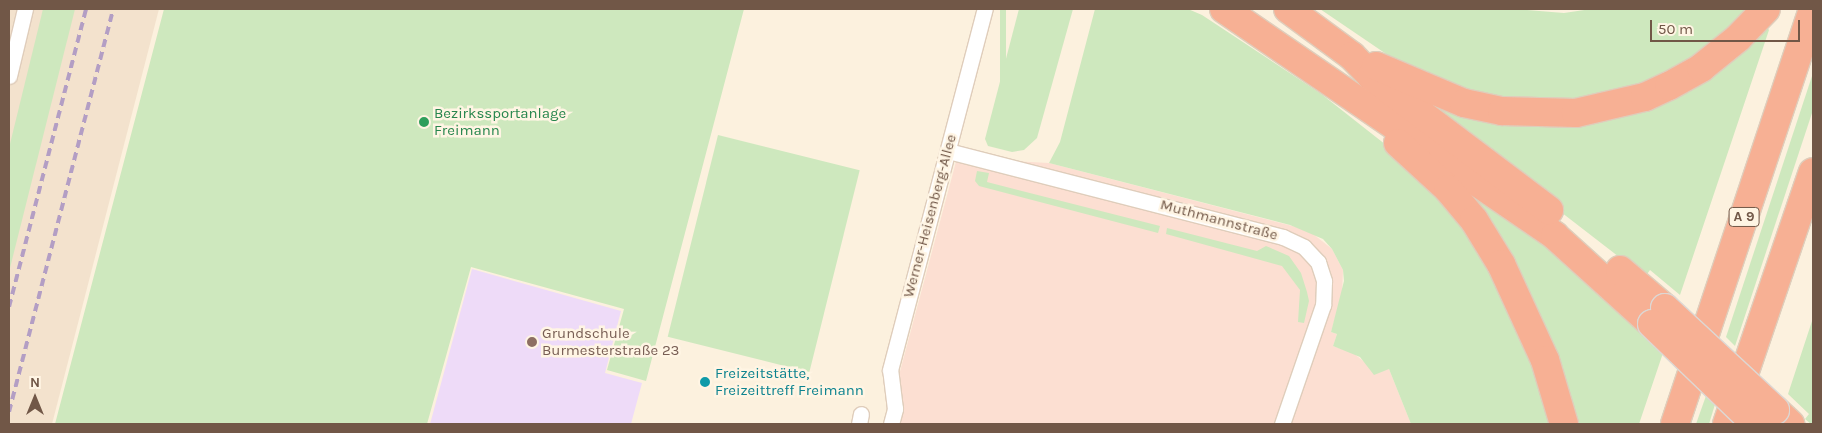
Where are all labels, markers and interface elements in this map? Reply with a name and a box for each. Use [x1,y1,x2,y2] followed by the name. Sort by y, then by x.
[1652,10,1802,42] scale bar
[1658,20,1693,38] text: 50 m
[434,104,566,139] place label: Bezirkssportanlage Freimann
[418,116,430,128] marker: Bezirkssportanlage Freimann
[900,132,960,300] street label: Werner-Heisenberg-Allee
[1158,196,1280,244] street label: Muthmannstraße
[1728,206,1760,228] road number: A 9
[542,324,679,359] place label: Grundschule Burmesterstraße 23
[526,336,538,348] marker: Grundschule Burmesterstraße 23
[715,364,864,399] place label: Freizeitstätte, Freizeittreff Freimann
[10,373,60,423] north arrow
[30,374,40,391] text: N
[699,376,711,388] marker: Freizeitstätte, Freizeittreff Freimann

